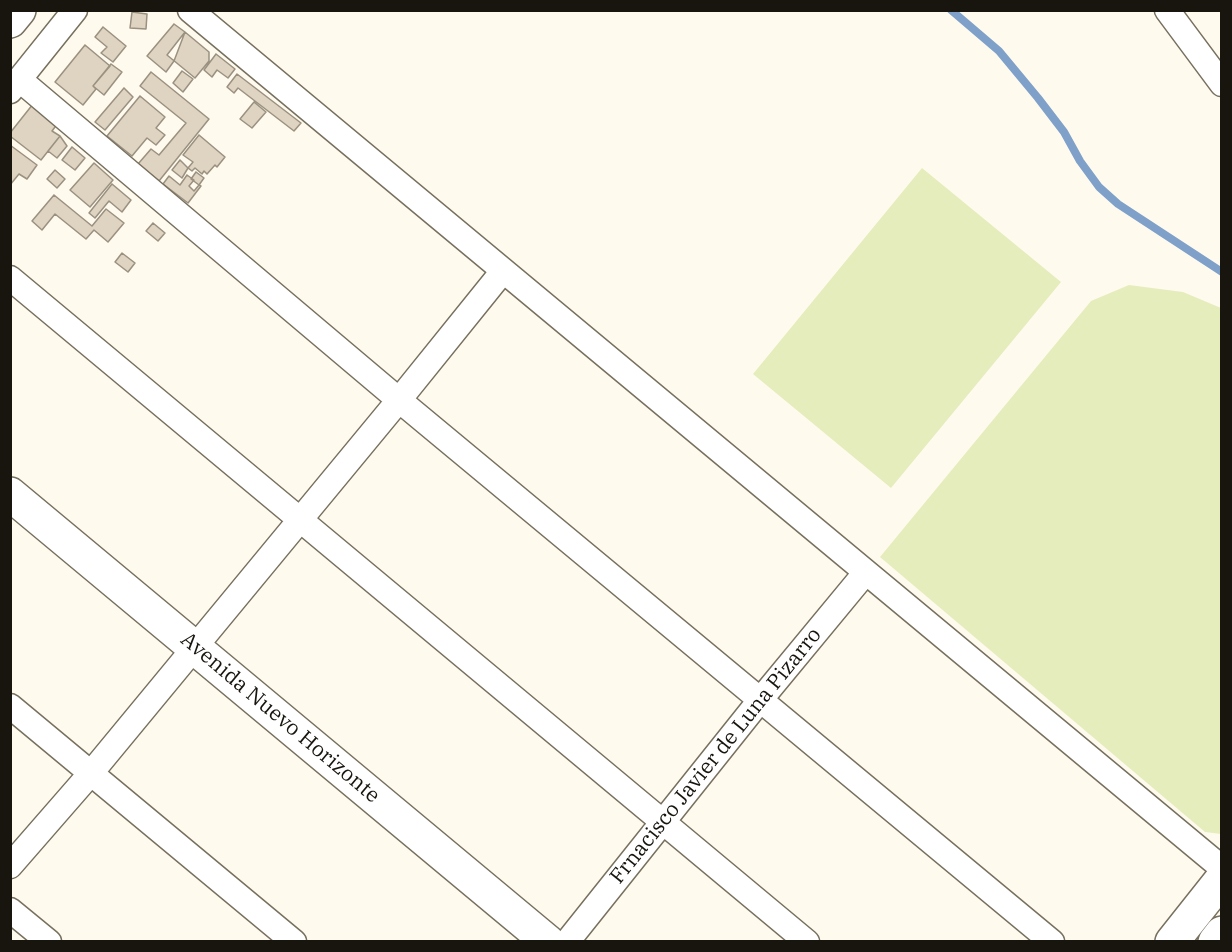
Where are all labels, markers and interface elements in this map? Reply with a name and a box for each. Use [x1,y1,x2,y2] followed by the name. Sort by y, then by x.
[605,623,827,889] street label: Frnacisco Javier de Luna Pizarro
[175,627,385,809] street label: Avenida Nuevo Horizonte

